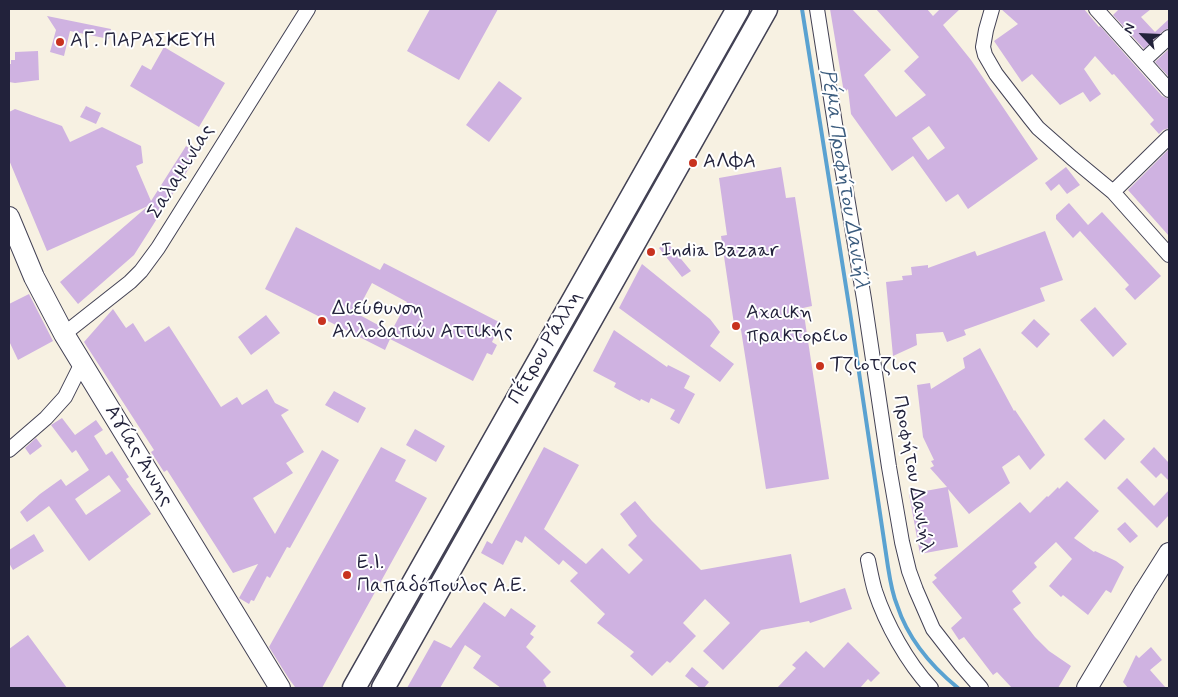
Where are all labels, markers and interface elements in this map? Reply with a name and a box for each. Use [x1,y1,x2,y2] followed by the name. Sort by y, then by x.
[1118,10,1168,60] north arrow
[1119,21,1140,37] text: N
[70,30,216,54] place label: ΑΓ. ΠΑΡΑΣΚΕΥΗ
[54,36,66,48] marker: ΑΓ. ΠΑΡΑΣΚΕΥΗ
[813,68,873,290] water label: Ρέμα Προφήτου Δανιήλ
[144,120,220,224] street label: Σαλαμινίας
[703,151,756,175] place label: ΑΛΦΑ
[687,157,699,169] marker: ΑΛΦΑ
[661,240,779,264] place label: India Bazaar
[645,246,657,258] marker: India Bazaar
[504,287,588,409] street label: Πέτρου Ράλλη
[332,298,513,345] place label: Διεύθυνση Αλλοδαπών Αττικής
[746,302,848,349] place label: Αχαικη πρακτορειο
[316,315,328,327] marker: Διεύθυνση Αλλοδαπών Αττικής
[730,320,742,332] marker: Αχαικη πρακτορειο
[830,354,917,378] place label: Τζιοτζιος
[814,360,826,372] marker: Τζιοτζιος
[886,394,938,554] street label: Προφήτου Δανιήλ
[98,401,178,511] street label: Αγίας Άννης
[357,552,526,599] place label: Ε.Ι. Παπαδόπουλος Α.Ε.
[341,569,353,581] marker: Ε.Ι. Παπαδόπουλος Α.Ε.

